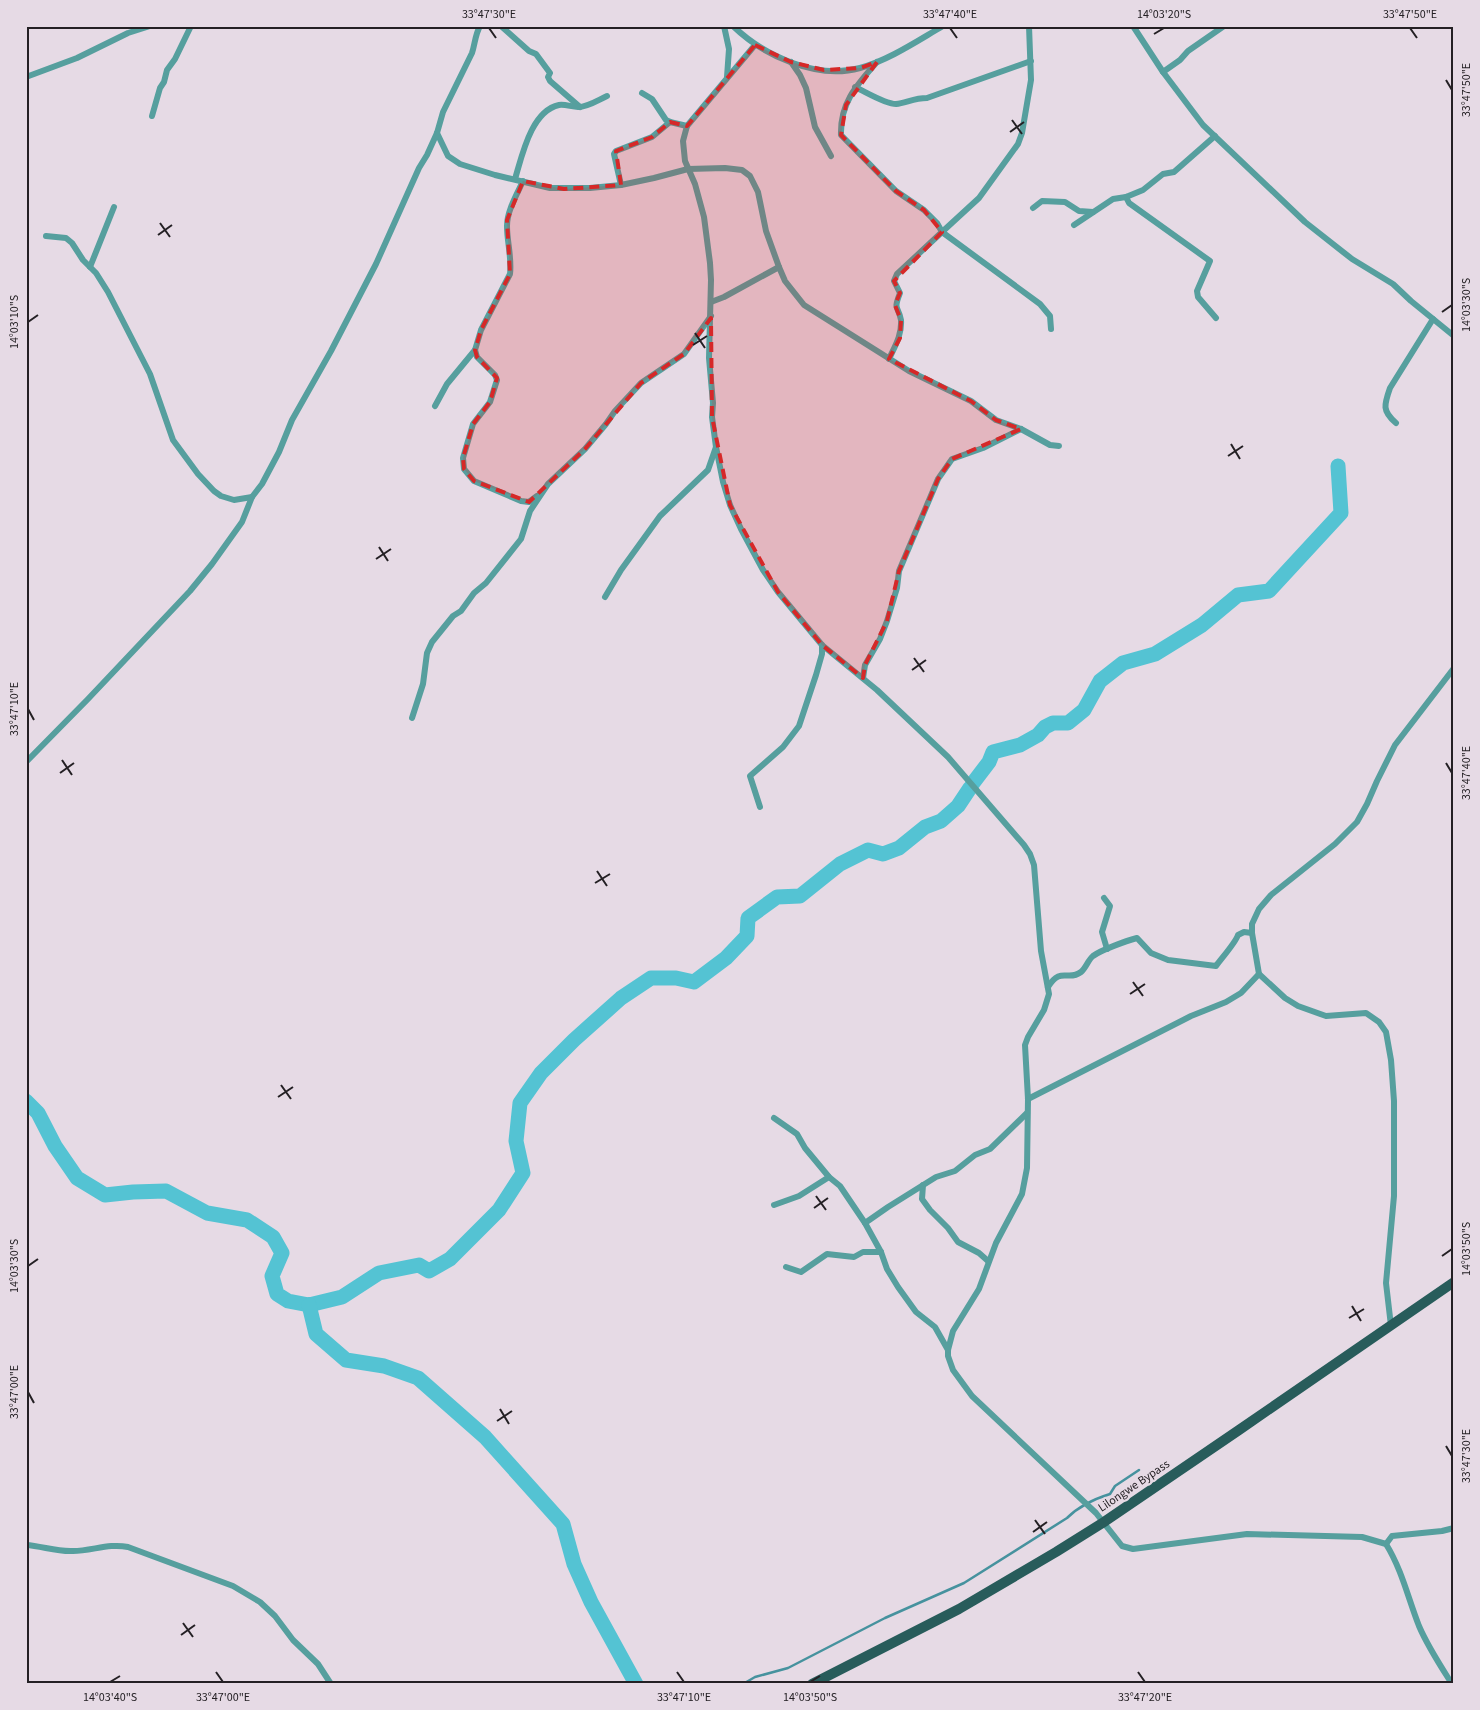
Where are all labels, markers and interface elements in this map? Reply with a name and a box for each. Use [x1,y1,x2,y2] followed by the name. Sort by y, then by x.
[462,6,516,23] text: 33°47'30"E
[923,6,977,23] text: 33°47'40"E
[1137,6,1191,23] text: 14°03'20"S
[1383,6,1437,23] text: 33°47'50"E
[1458,63,1475,117] text: 33°47'50"E
[1458,278,1475,332] text: 14°03'30"S
[6,295,23,349] text: 14°03'10"S
[6,682,23,736] text: 33°47'10"E
[1458,746,1475,800] text: 33°47'40"E
[1458,1222,1475,1276] text: 14°03'50"S
[6,1239,23,1293] text: 14°03'30"S
[6,1365,23,1419] text: 33°47'00"E
[1458,1429,1475,1483] text: 33°47'30"E
[1095,1456,1173,1516] street label: Lilongwe Bypass
[83,1689,137,1706] text: 14°03'40"S
[196,1689,250,1706] text: 33°47'00"E
[657,1689,711,1706] text: 33°47'10"E
[783,1689,837,1706] text: 14°03'50"S
[1118,1689,1172,1706] text: 33°47'20"E

